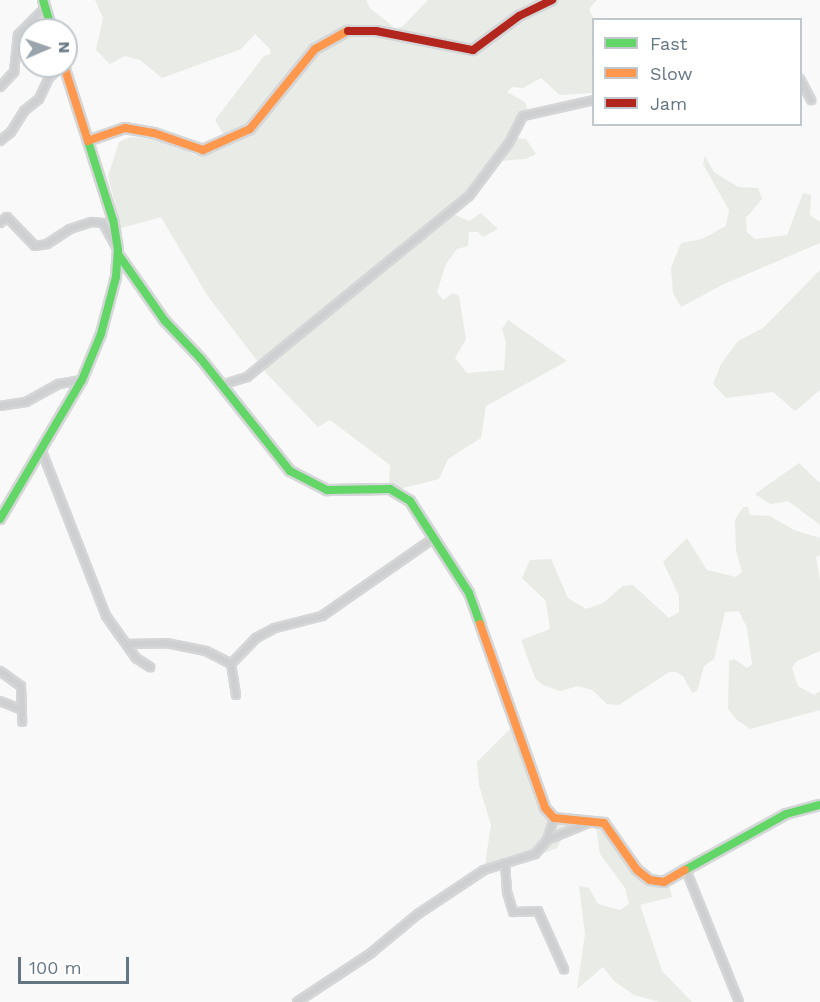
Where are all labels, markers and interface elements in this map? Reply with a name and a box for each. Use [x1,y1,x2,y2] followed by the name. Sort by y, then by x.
[18,18,78,78] north arrow
[592,18,802,126] legend
[650,33,687,54] text: Fast
[55,41,74,54] text: N
[650,63,693,84] text: Slow
[650,93,687,114] text: Jam
[21,945,132,983] scale bar
[29,957,82,978] text: 100 m

